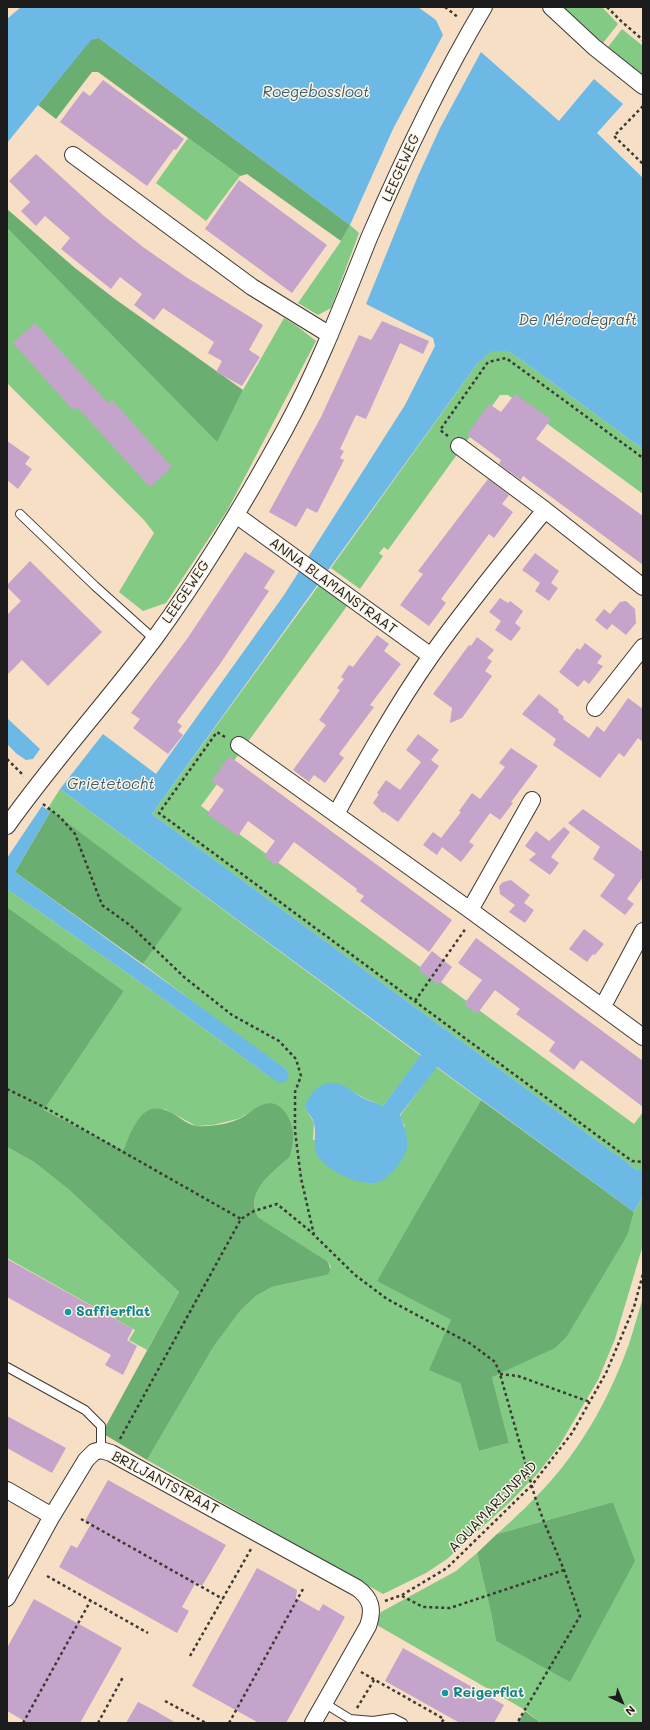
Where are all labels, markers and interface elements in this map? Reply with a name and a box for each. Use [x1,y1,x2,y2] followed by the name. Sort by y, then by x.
[263,83,369,101] water label: Roegebossloot
[379,131,423,205] street label: LEEGEWEG
[519,311,637,329] water label: De Mérodegraft
[266,534,400,638] street label: ANNA BLAMANSTRAAT
[159,557,213,627] street label: LEEGEWEG
[67,775,155,793] water label: Grietetocht
[76,1304,150,1320] place label: Saffierflat
[63,1307,73,1317] marker: Saffierflat
[109,1448,221,1518] street label: BRILJANTSTRAAT
[445,1458,541,1556] street label: AQUAMARIJNPAD
[602,1682,642,1722] north arrow
[453,1685,524,1701] place label: Reigerflat
[440,1688,450,1698] marker: Reigerflat
[622,1703,639,1719] text: N

